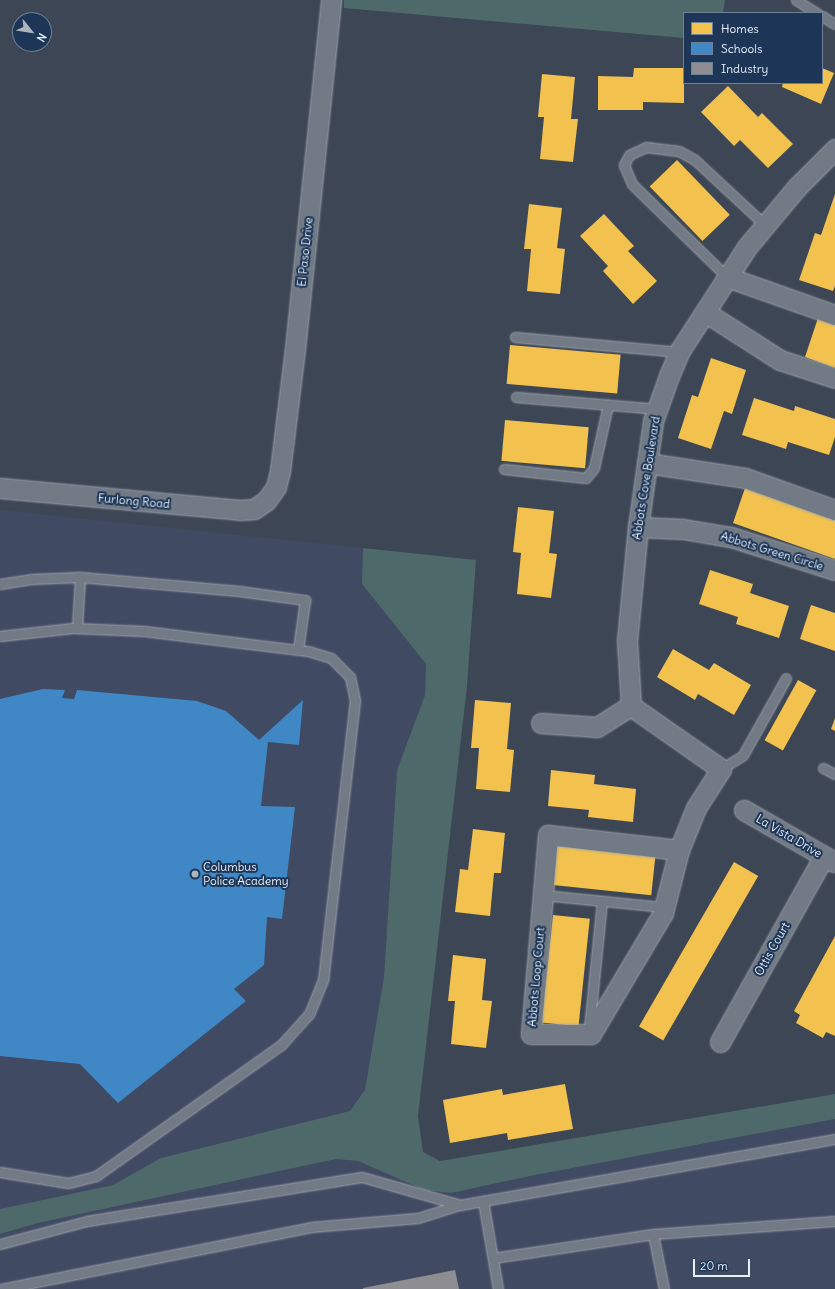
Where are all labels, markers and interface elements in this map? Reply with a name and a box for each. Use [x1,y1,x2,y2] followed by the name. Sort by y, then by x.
[12,12,52,52] north arrow
[683,12,823,84] legend
[721,21,759,36] text: Homes
[34,31,49,44] text: N
[721,41,762,56] text: Schools
[721,61,768,76] text: Industry
[294,217,316,287] street label: El Paso Drive
[629,415,663,541] street label: Abbots Cove Boulevard
[97,491,171,511] street label: Furlong Road
[719,529,825,573] street label: Abbots Green Circle
[753,811,825,861] street label: La Vista Drive
[203,860,289,888] place label: Columbus Police Academy
[190,869,200,879] marker: Columbus Police Academy
[751,920,793,978] street label: Ottis Court
[524,927,548,1027] street label: Abbots Loop Court
[695,1251,752,1277] scale bar
[700,1258,728,1273] text: 20 m

